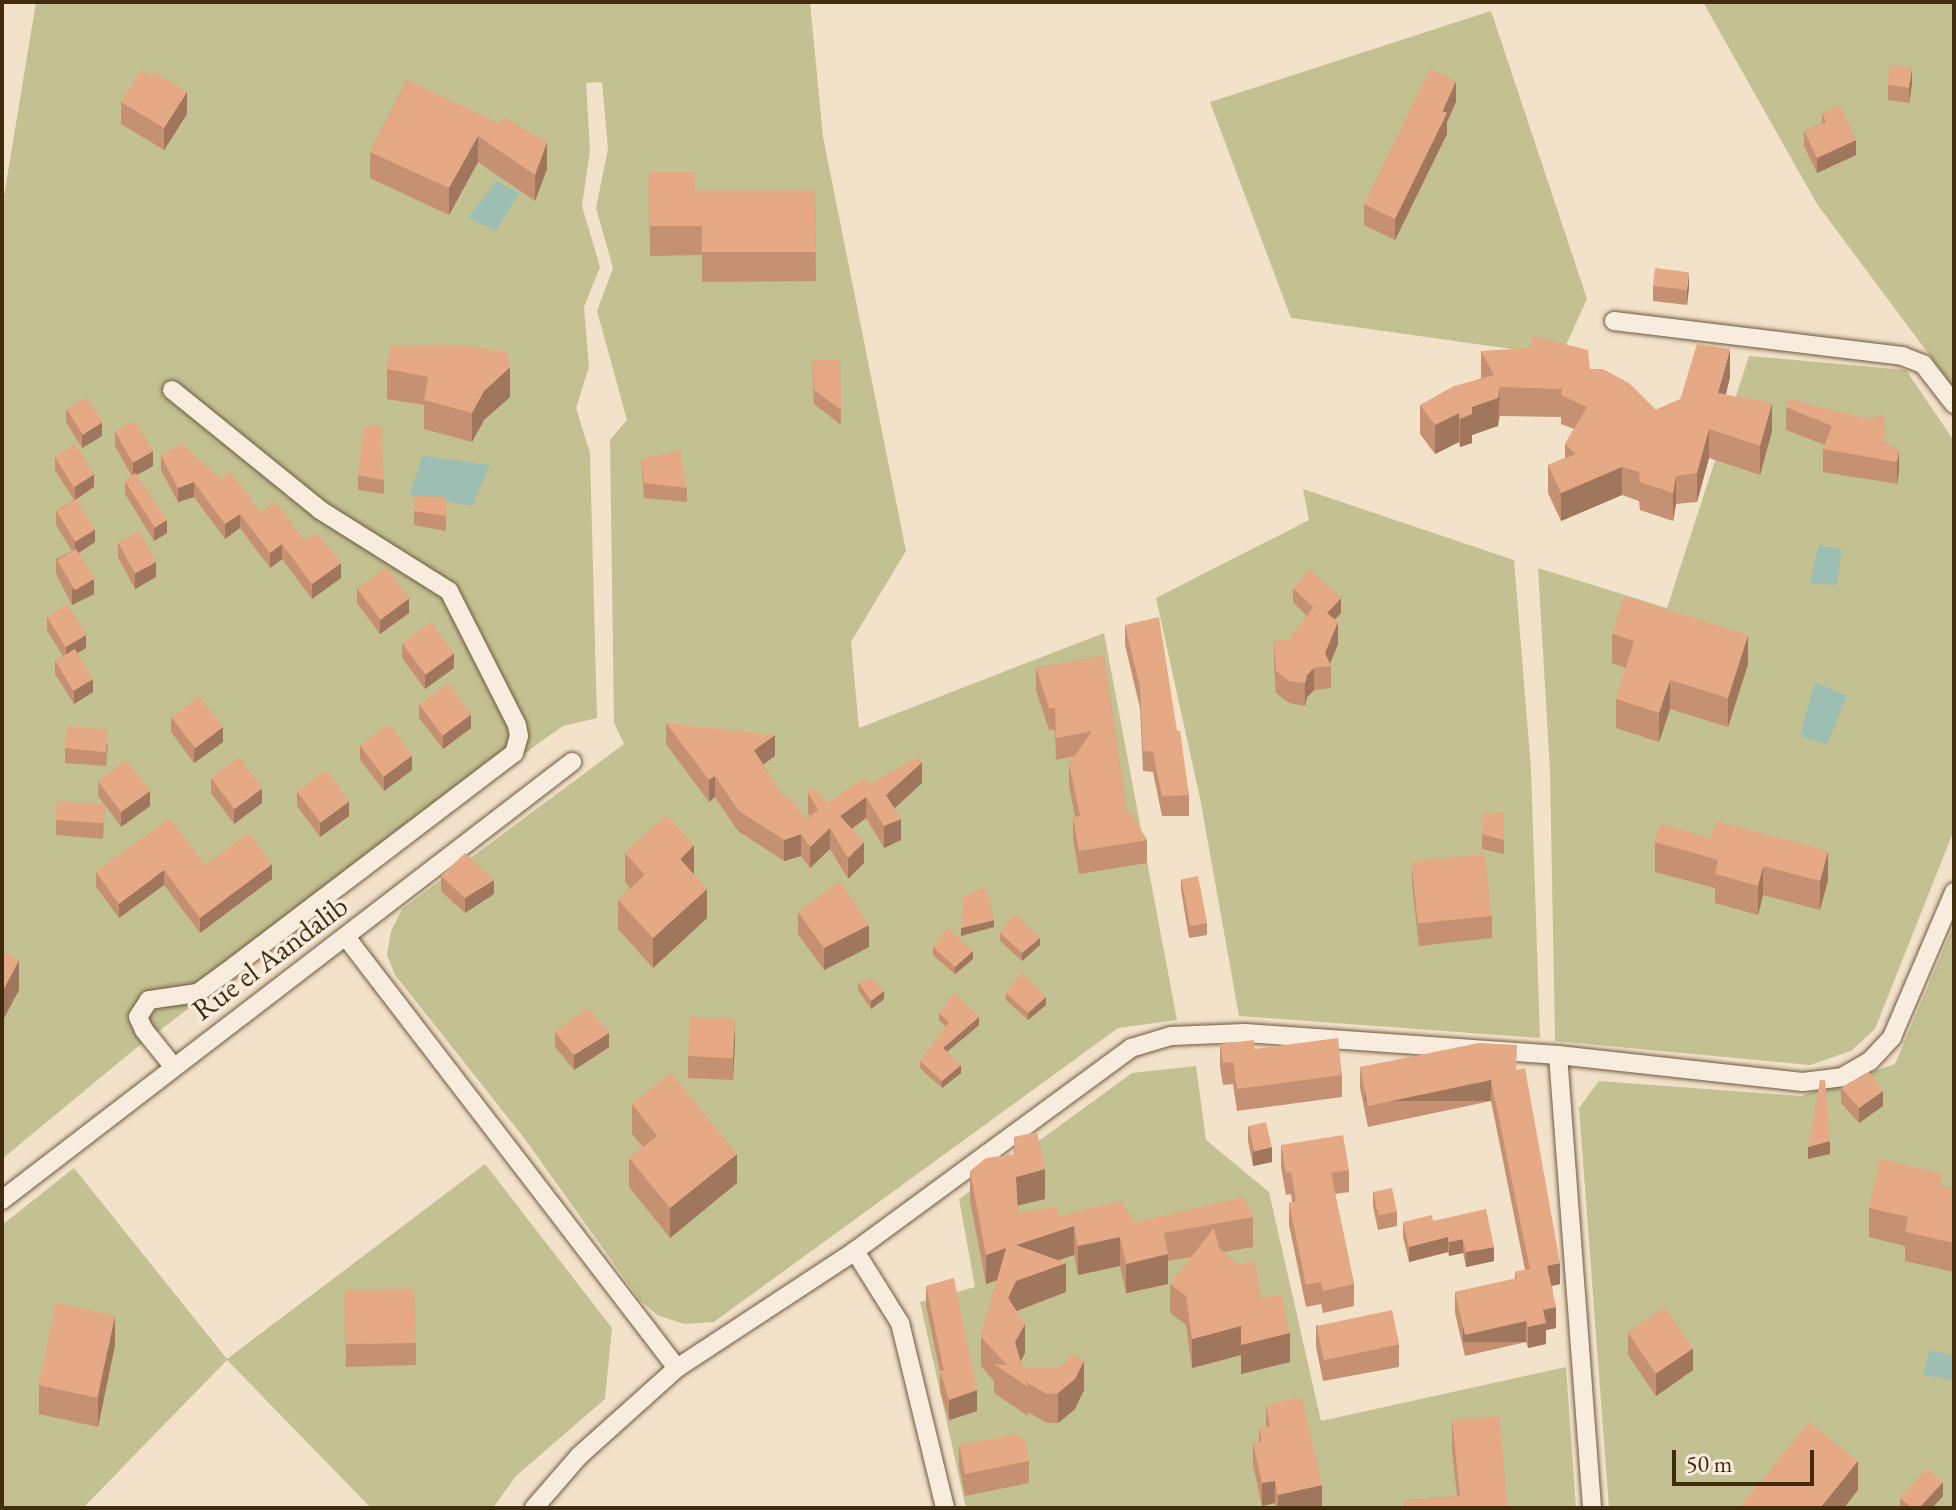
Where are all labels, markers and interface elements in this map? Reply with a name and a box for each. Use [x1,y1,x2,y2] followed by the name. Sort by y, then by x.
[185,888,355,1028] street label: Rue el Aandalib
[1676,1434,1818,1484] scale bar
[1686,1448,1733,1479] text: 50 m

